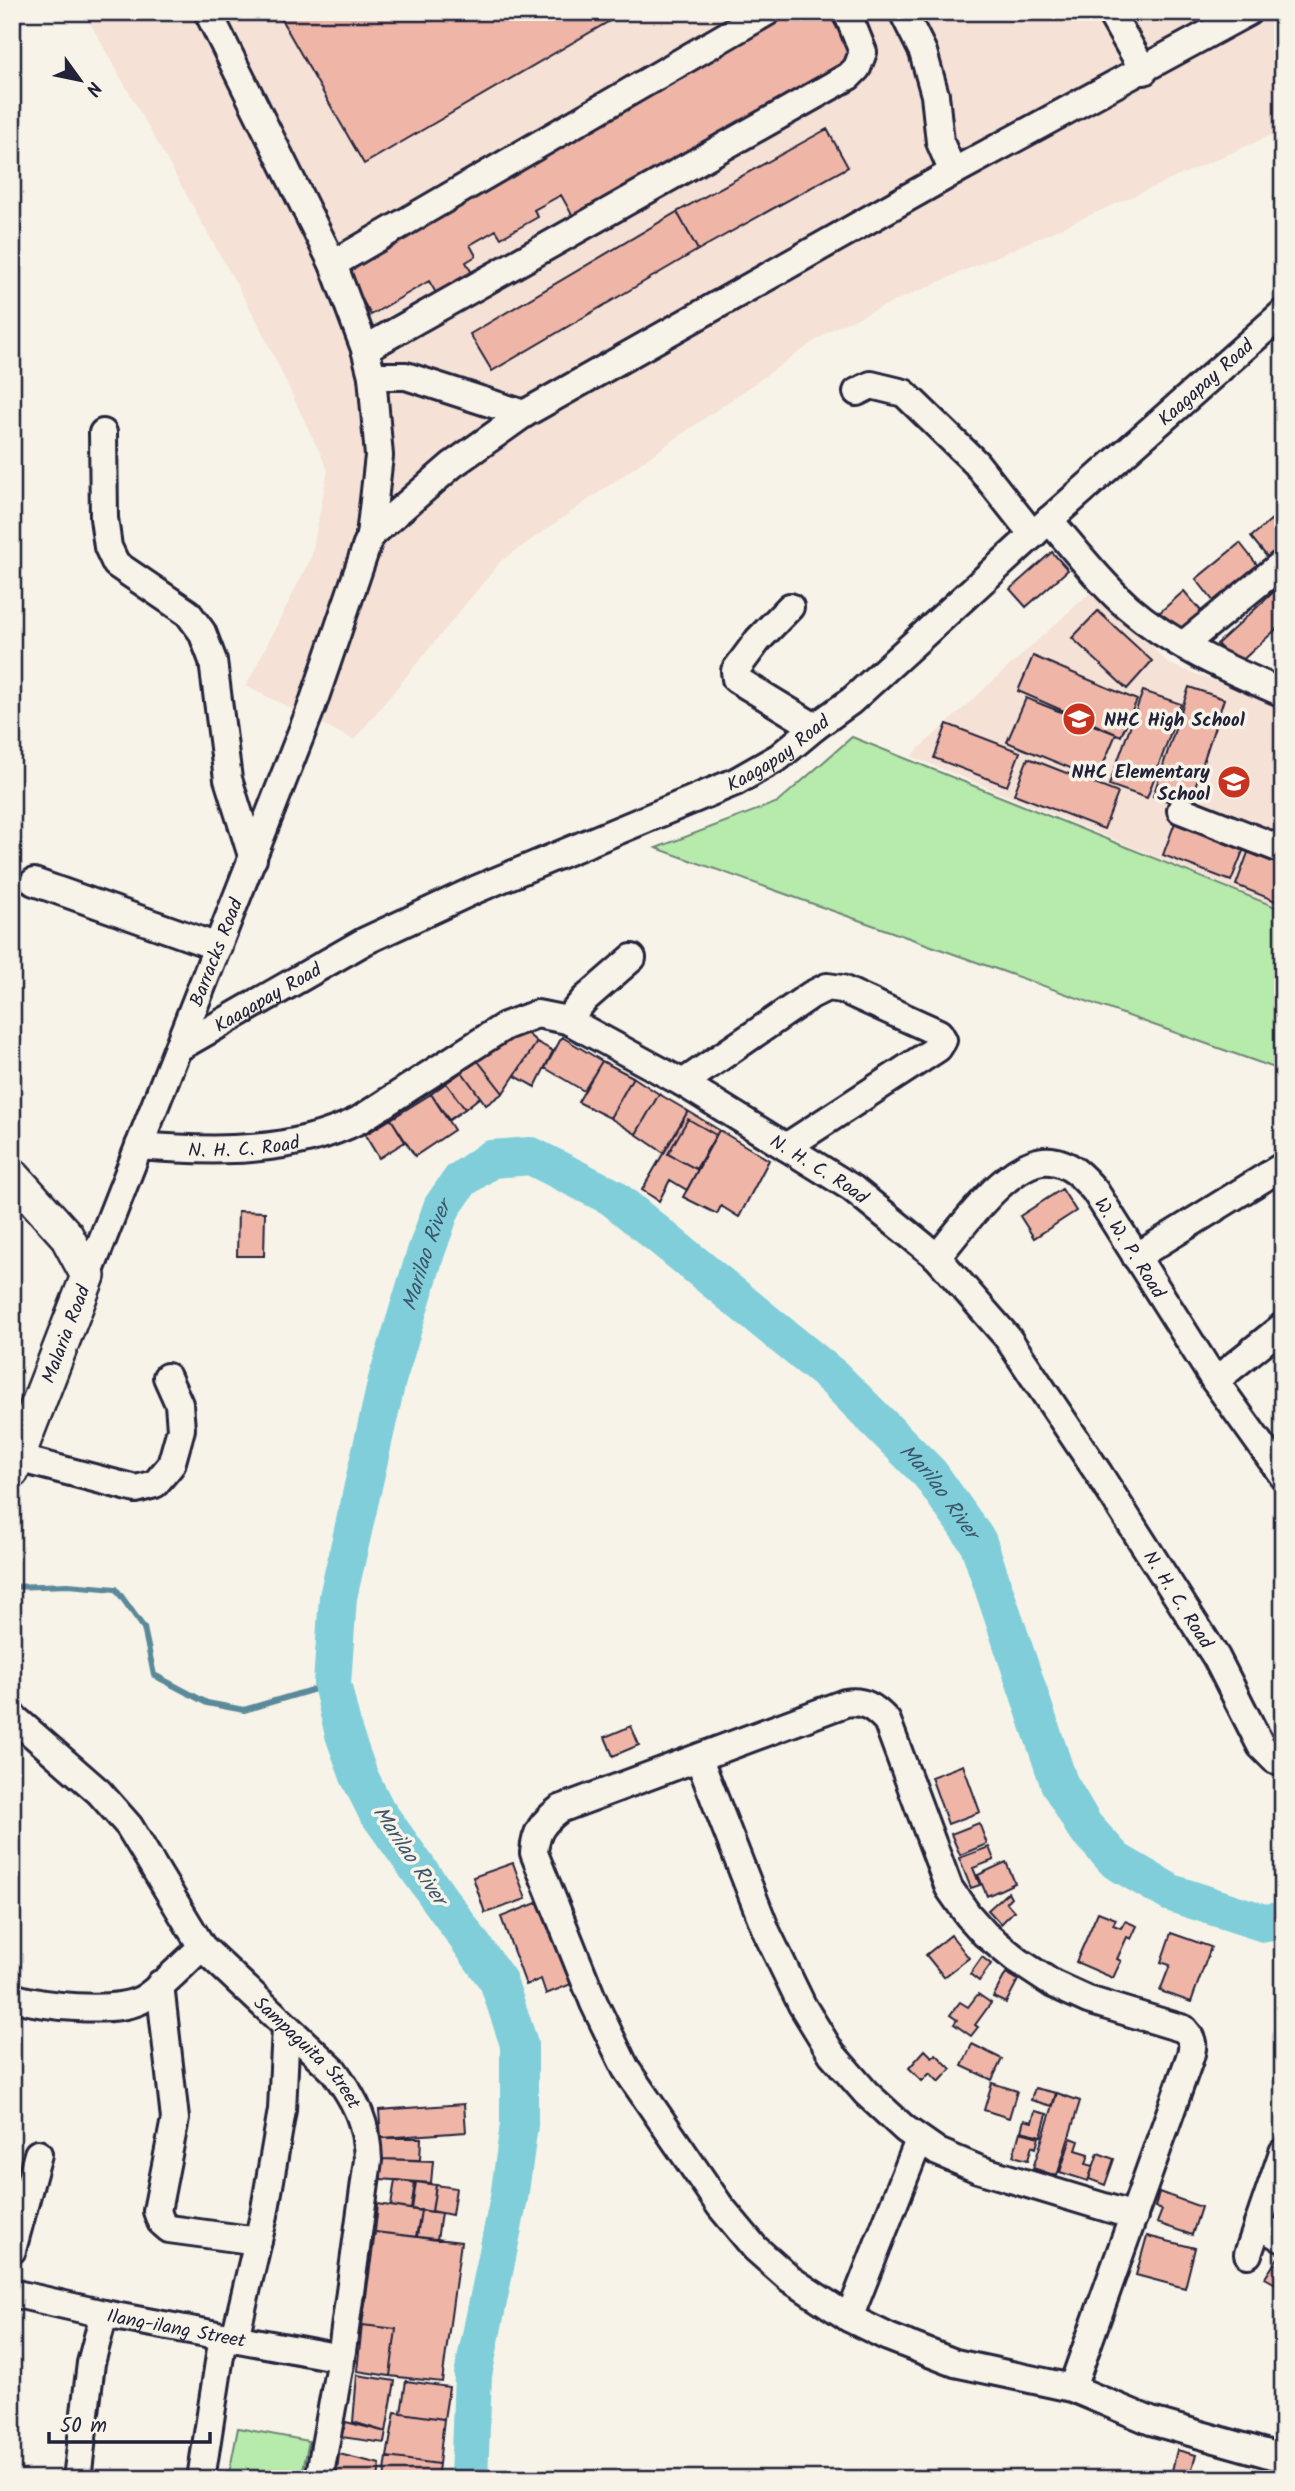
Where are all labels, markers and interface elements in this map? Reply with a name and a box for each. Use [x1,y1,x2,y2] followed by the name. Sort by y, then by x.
[46,46,116,116] north arrow
[77,75,108,101] text: N
[1152,332,1262,434] street label: Kaagapay Road
[1060,700,1098,738] school or university icon: NHC High School
[1104,706,1246,736] place label: NHC High School
[723,708,837,801] street label: Kaagapay Road
[1071,758,1211,810] place label: NHC Elementary School
[1215,763,1253,801] school or university icon: NHC Elementary School
[182,894,252,1011] street label: Barracks Road
[209,956,328,1041] street label: Kaagapay Road
[188,1128,303,1167] street label: N. H. C. Road
[764,1128,875,1213] street label: N. H. C. Road
[394,1190,462,1315] water label: Marilao River
[1086,1192,1172,1305] street label: W. W. P. Road
[34,1281,99,1388] street label: Malaria Road
[891,1437,988,1550] water label: Marilao River
[1135,1545,1220,1656] street label: N. H. C. Road
[363,1799,457,1916] water label: Marilao River
[246,1990,368,2115] street label: Sampaguita Street
[104,2302,248,2357] street label: Ilang-ilang Street
[49,2400,210,2444] scale bar
[60,2410,107,2443] text: 50 m

